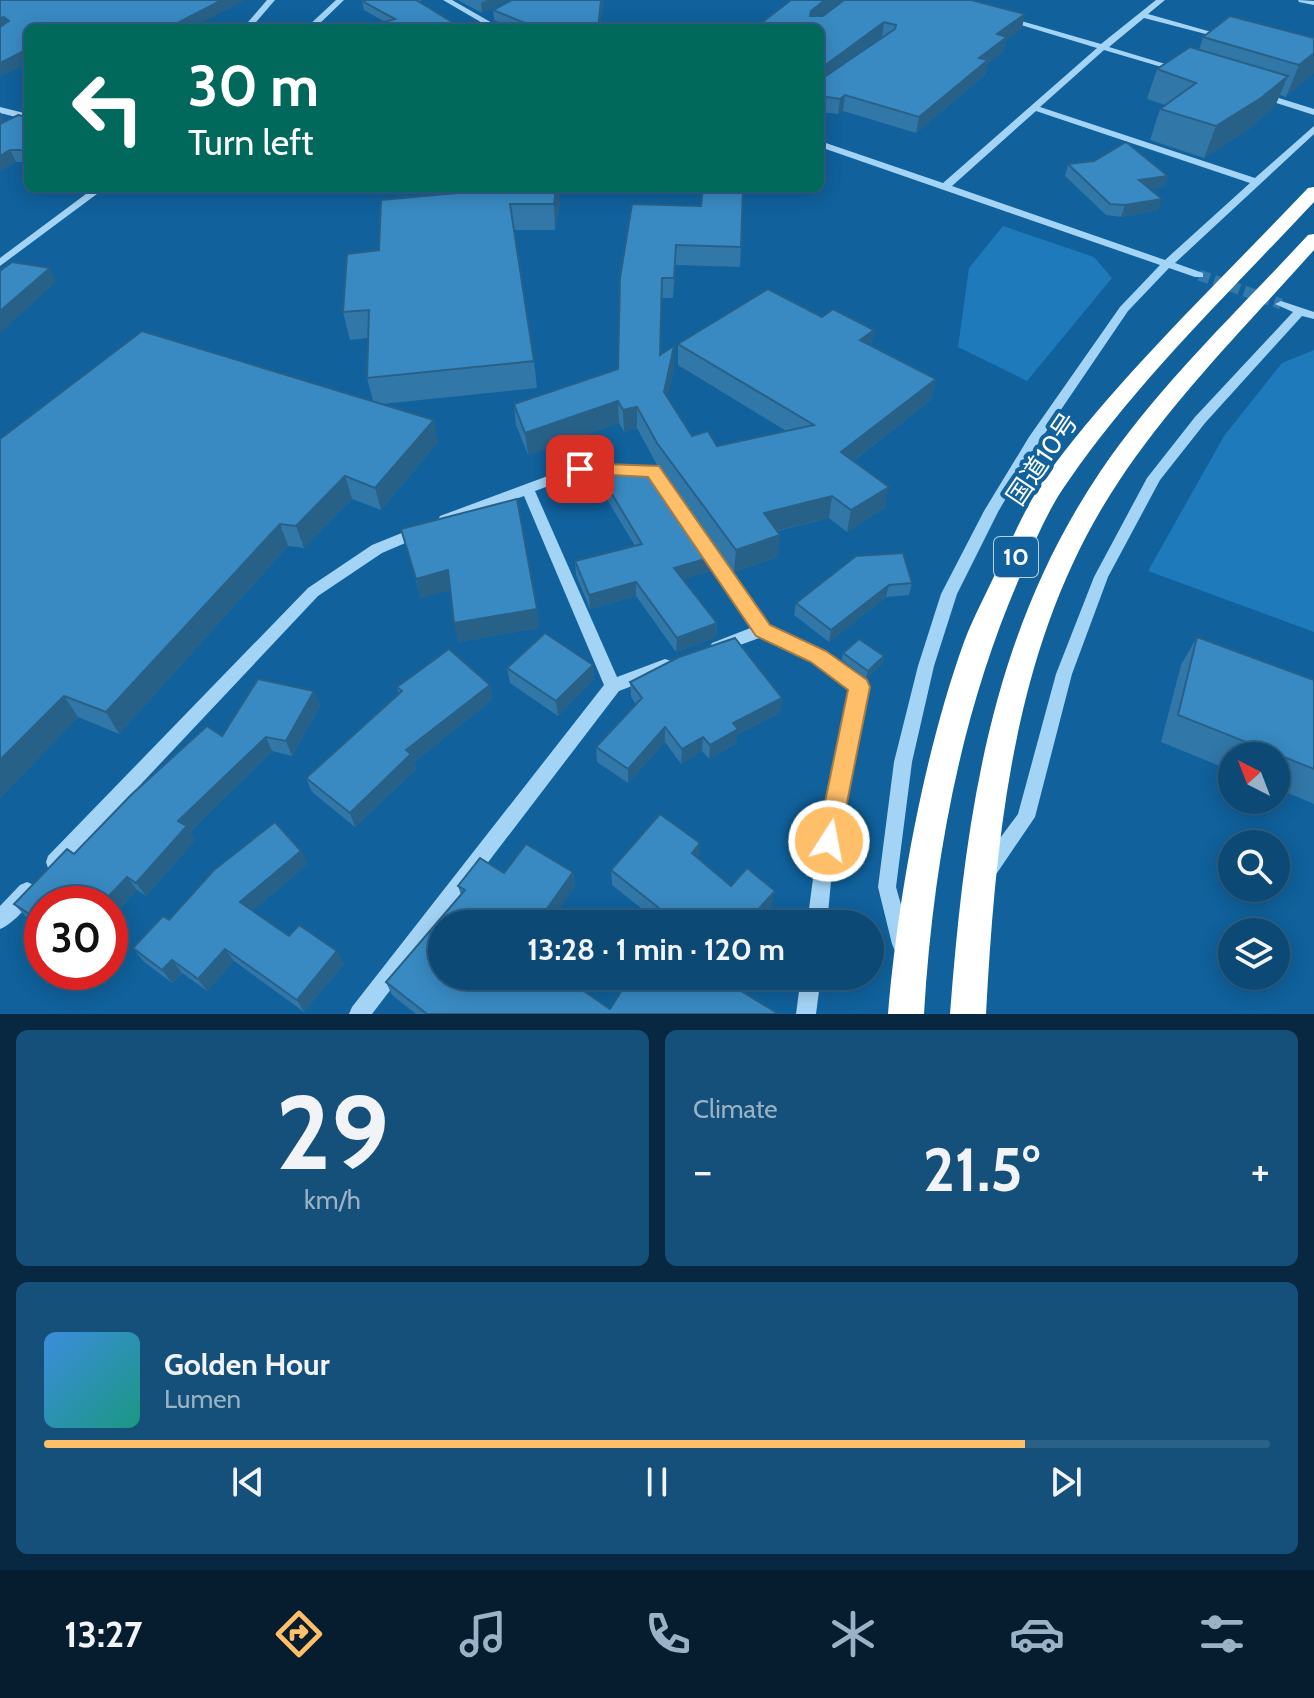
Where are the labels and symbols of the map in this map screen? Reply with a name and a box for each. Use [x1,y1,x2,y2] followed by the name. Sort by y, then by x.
[999,407,1085,511] street label: 国道10号
[546,435,614,503] pin
[994,537,1038,577] road number: 10
[1218,742,1290,814] north arrow
[787,799,871,883] position arrow
[24,886,128,990] speed limit sign: 30

